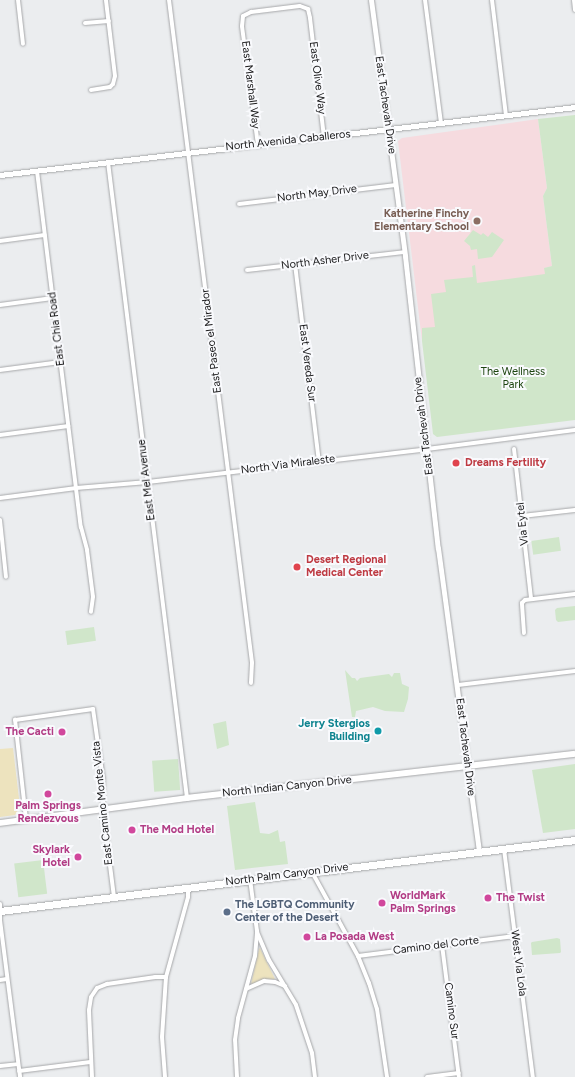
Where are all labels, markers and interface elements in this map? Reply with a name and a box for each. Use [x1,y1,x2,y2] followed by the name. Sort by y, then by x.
[238,40,262,130] street label: East Marshall Way
[306,41,328,115] street label: East Olive Way
[372,55,398,155] street label: East Tachevah Drive
[225,128,351,154] street label: North Avenida Caballeros
[276,183,358,205] street label: North May Drive
[374,208,469,234] place label: Katherine Finchy Elementary School
[472,216,482,226] marker: Katherine Finchy Elementary School
[280,249,370,273] street label: North Asher Drive
[199,288,225,394] street label: East Paseo el Mirador
[46,291,68,367] street label: East Chia Road
[296,323,318,403] street label: East Vereda Sur
[481,366,545,392] park label: The Wellness Park
[411,376,437,476] street label: East Tachevah Drive
[135,439,159,521] street label: East Mel Avenue
[240,453,336,477] street label: North Via Miraleste
[465,456,546,470] place label: Dreams Fertility
[450,457,462,469] marker: Dreams Fertility
[514,502,532,546] street label: Via Eytel
[306,554,386,580] place label: Desert Regional Medical Center
[291,561,303,573] marker: Desert Regional Medical Center
[452,697,478,797] street label: East Tachevah Drive
[298,718,370,744] place label: Jerry Stergios Building
[5,725,54,739] place label: The Cacti
[373,726,383,736] marker: Jerry Stergios Building
[57,727,67,737] marker: The Cacti
[90,740,116,866] street label: East Camino Monte Vista
[222,774,352,800] street label: North Indian Canyon Drive
[43,789,53,799] marker: Palm Springs Rendezvous
[15,800,81,826] place label: Palm Springs Rendezvous
[140,823,214,837] place label: The Mod Hotel
[127,825,137,835] marker: The Mod Hotel
[32,844,70,870] place label: Skylark Hotel
[73,852,83,862] marker: Skylark Hotel
[225,861,349,889] street label: North Palm Canyon Drive
[390,890,456,916] place label: WorldMark Palm Springs
[496,891,545,905] place label: The Twist
[483,893,493,903] marker: The Twist
[377,898,387,908] marker: WorldMark Palm Springs
[235,899,355,925] place label: The LGBTQ Community Center of the Desert
[222,907,232,917] marker: The LGBTQ Community Center of the Desert
[507,929,529,997] street label: West Via Lola
[315,930,394,944] place label: La Posada West
[302,932,312,942] marker: La Posada West
[392,934,480,958] street label: Camino del Corte
[441,982,461,1040] street label: Camino Sur

